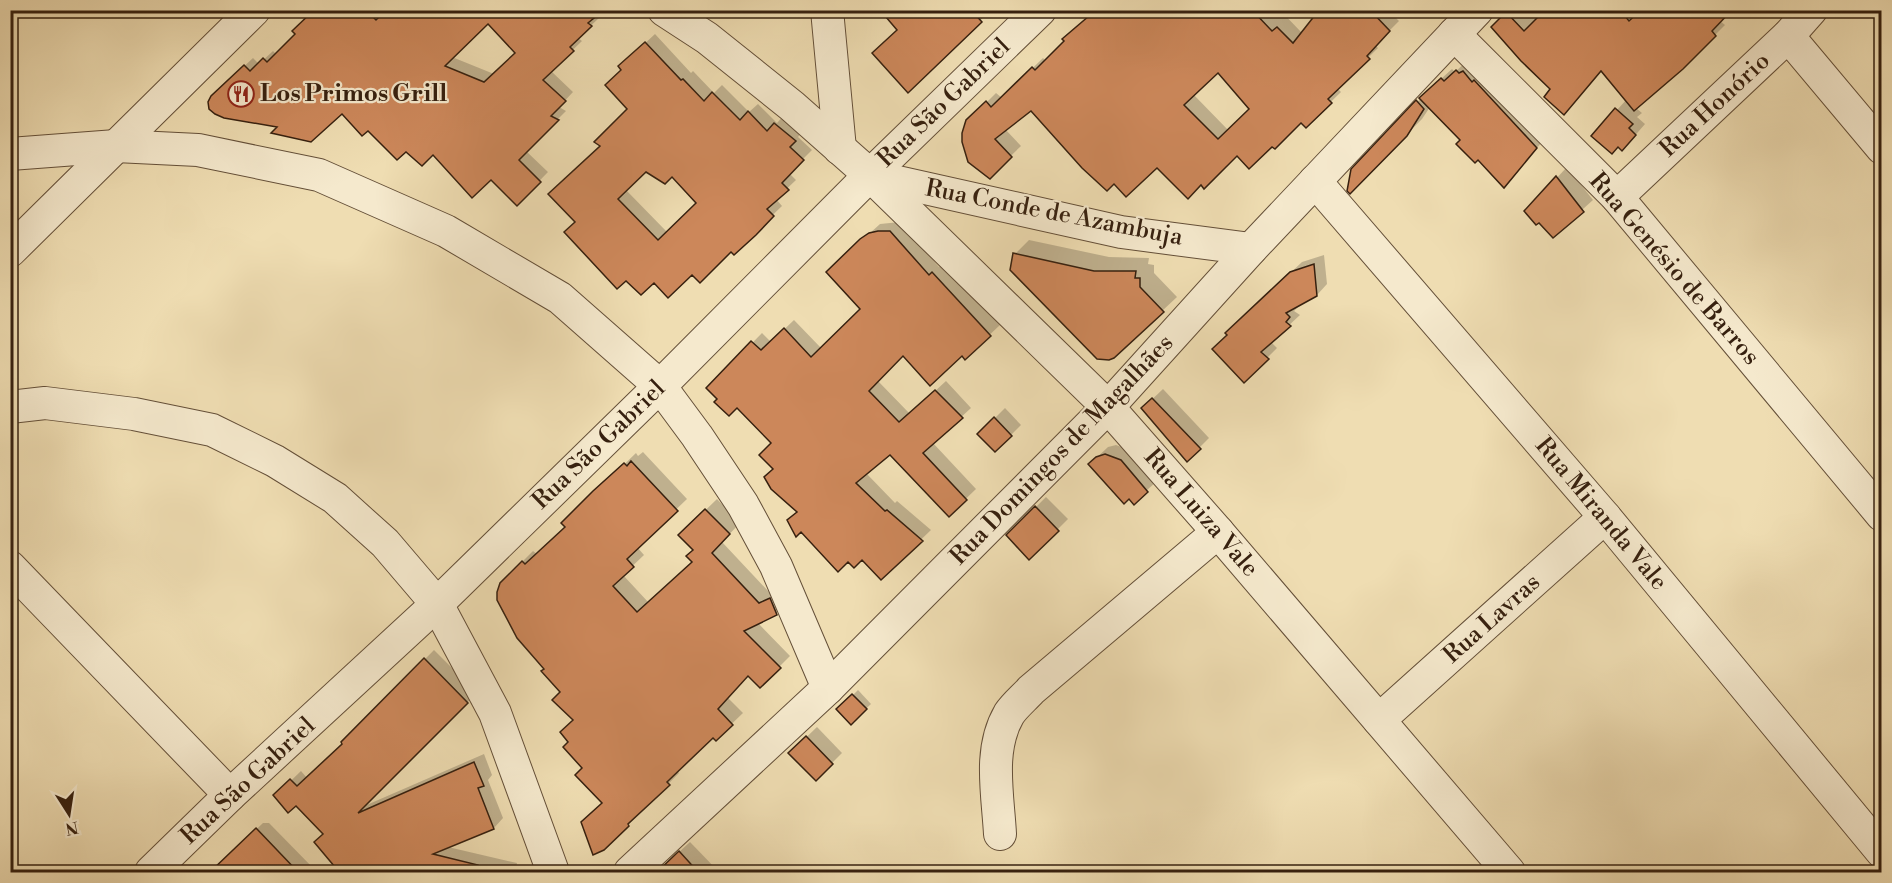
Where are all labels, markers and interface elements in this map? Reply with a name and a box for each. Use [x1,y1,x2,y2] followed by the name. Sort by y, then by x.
[871,32,1017,174] street label: Rua São Gabriel
[1654,46,1776,164] street label: Rua Honório
[226,79,256,109] restaurant icon: Los Primos Grill
[260,79,447,109] place label: Los Primos Grill
[1582,167,1766,371] street label: Rua Genésio de Barros
[923,173,1186,253] street label: Rua Conde de Azambuja
[944,328,1180,572] street label: Rua Domingos de Magalhães
[526,374,672,516] street label: Rua São Gabriel
[1528,431,1674,597] street label: Rua Miranda Vale
[1137,443,1265,583] street label: Rua Luiza Vale
[1437,568,1547,670] street label: Rua Lavras
[174,711,322,851] street label: Rua São Gabriel
[39,784,99,844] north arrow
[63,817,80,839] text: N

